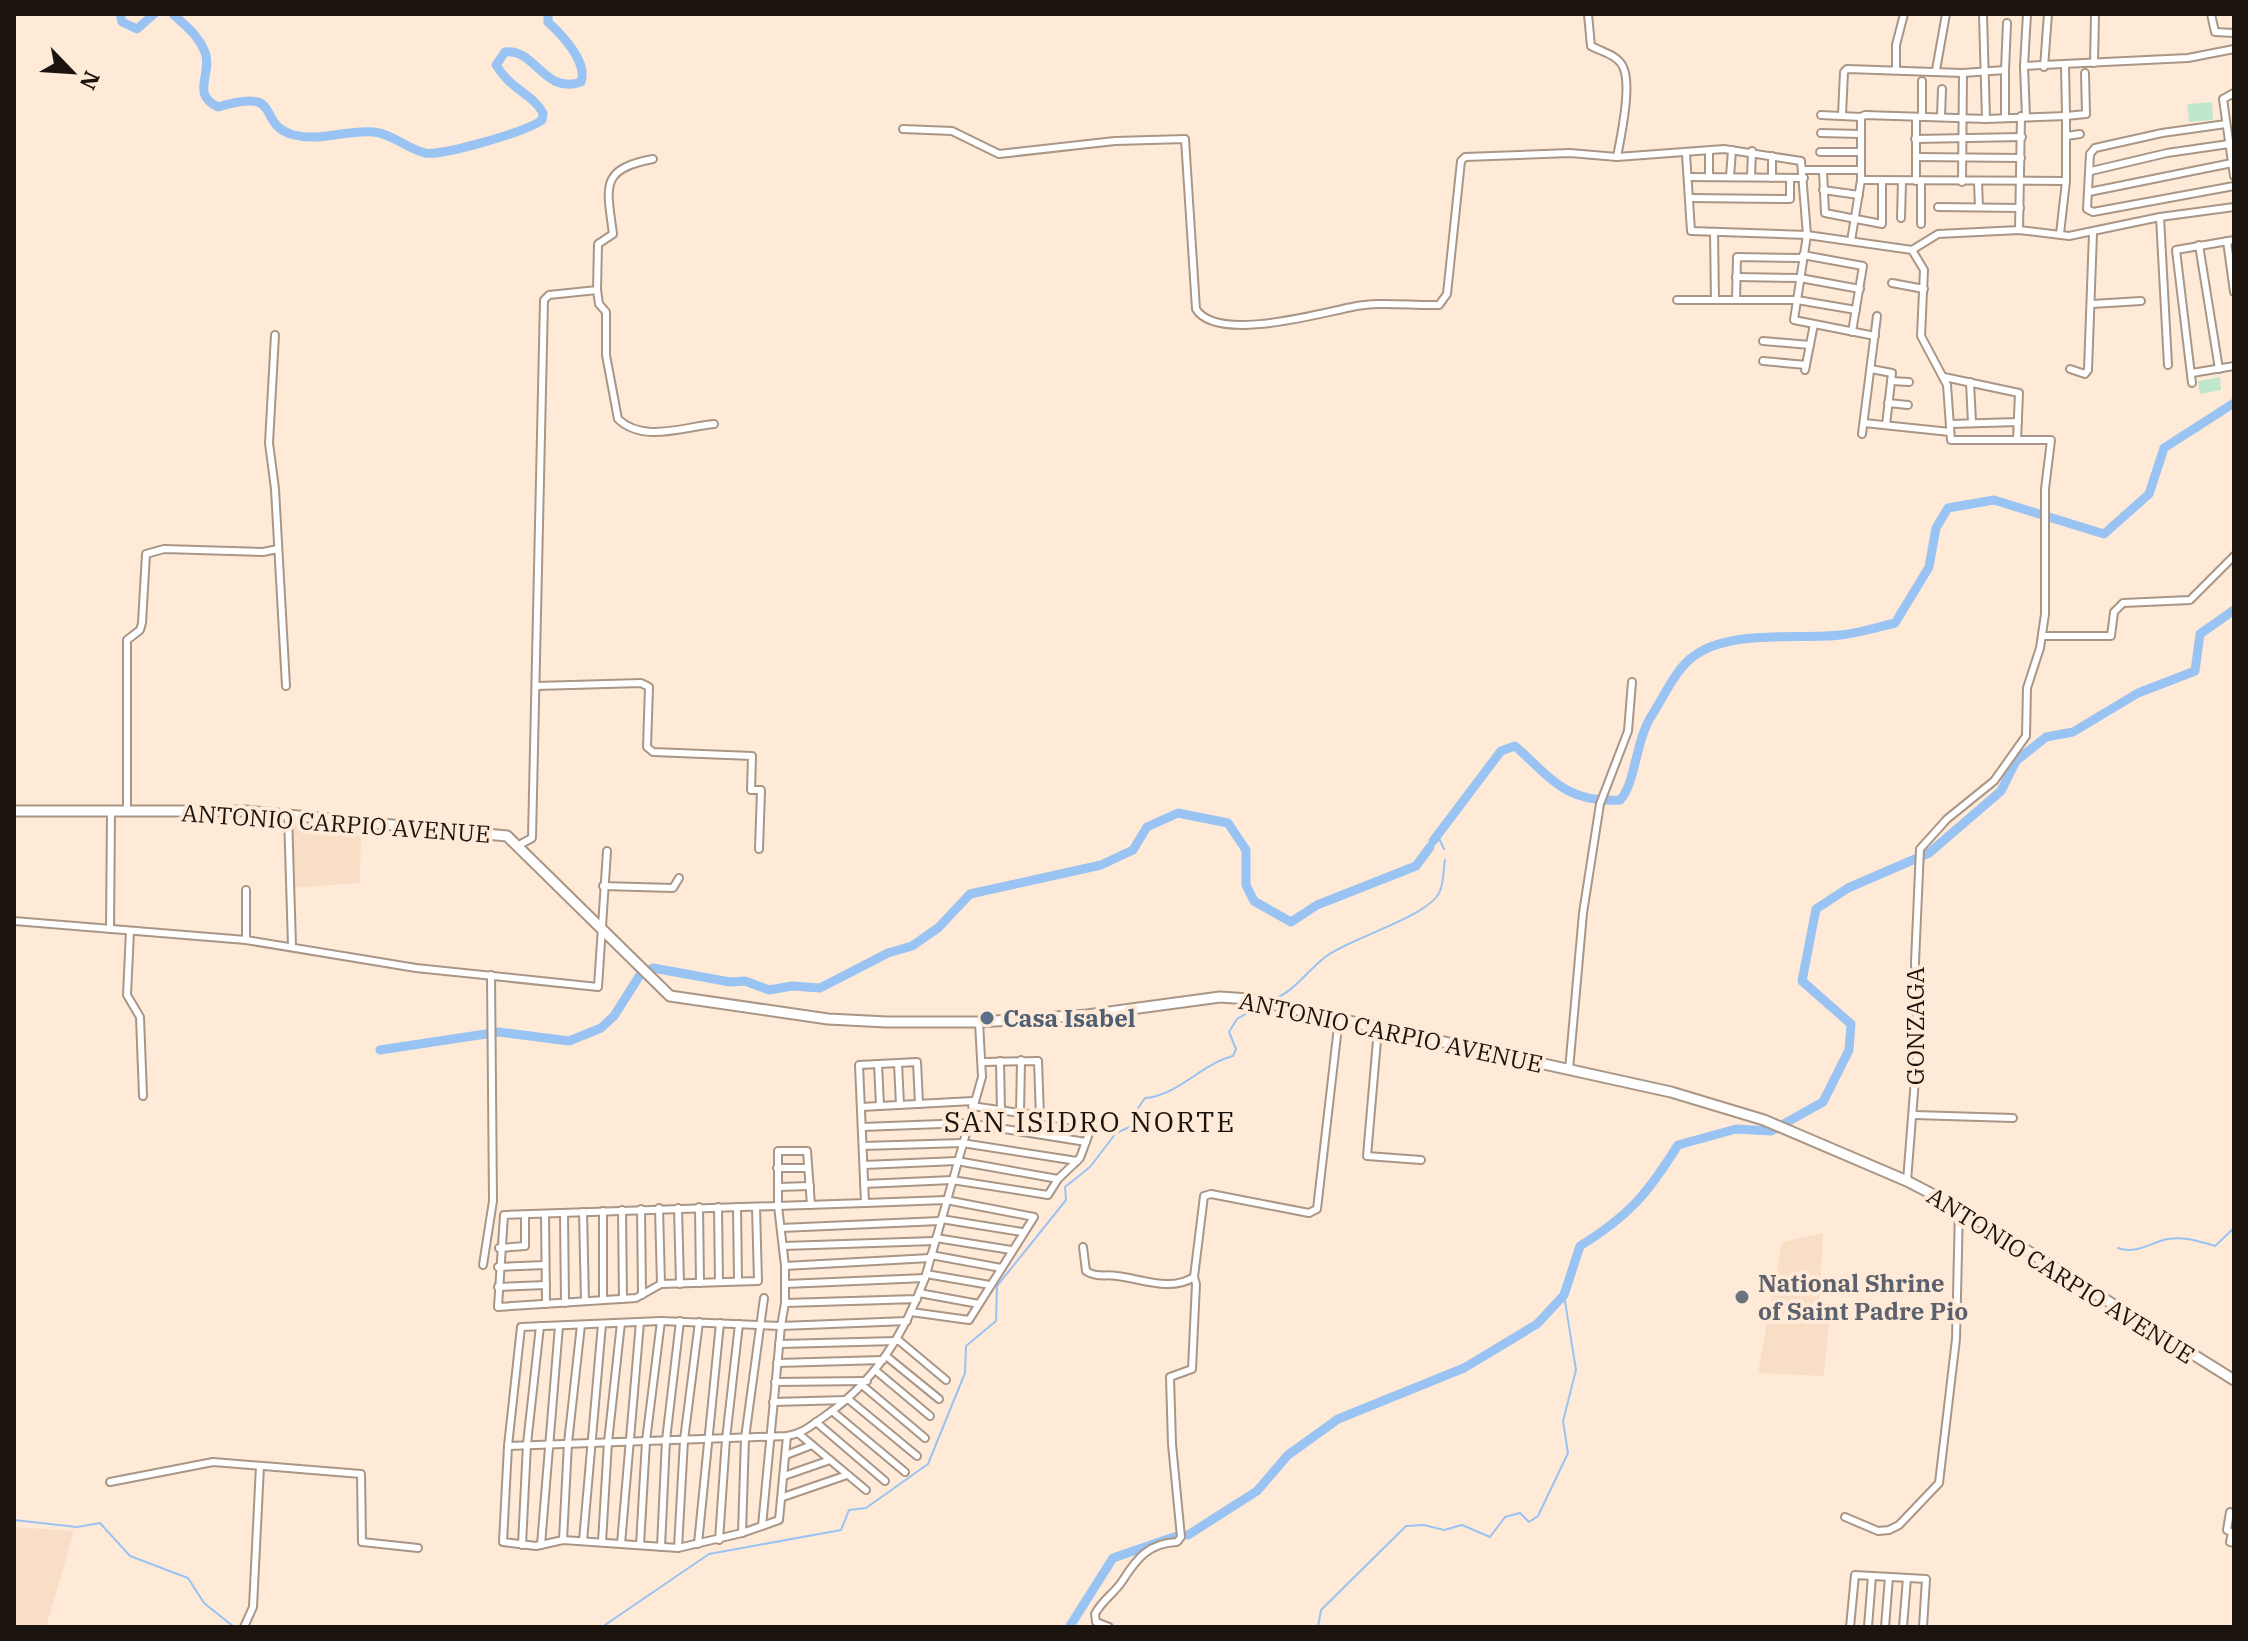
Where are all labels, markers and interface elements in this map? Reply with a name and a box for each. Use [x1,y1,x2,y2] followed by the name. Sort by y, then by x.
[32,32,112,112] north arrow
[74,67,107,95] text: N
[180,796,492,850] street label: ANTONIO CARPIO AVENUE
[1899,966,1931,1085] street label: GONZAGA
[1236,984,1546,1080] street label: ANTONIO CARPIO AVENUE
[1003,1002,1136,1034] place label: Casa Isabel
[978,1009,996,1027] marker: Casa Isabel
[944,1103,1236,1140] district label: SAN ISIDRO NORTE
[1921,1179,2201,1371] street label: ANTONIO CARPIO AVENUE
[1758,1267,1968,1327] place label: National Shrine of Saint Padre Pio
[1733,1288,1751,1306] marker: National Shrine of Saint Padre Pio

